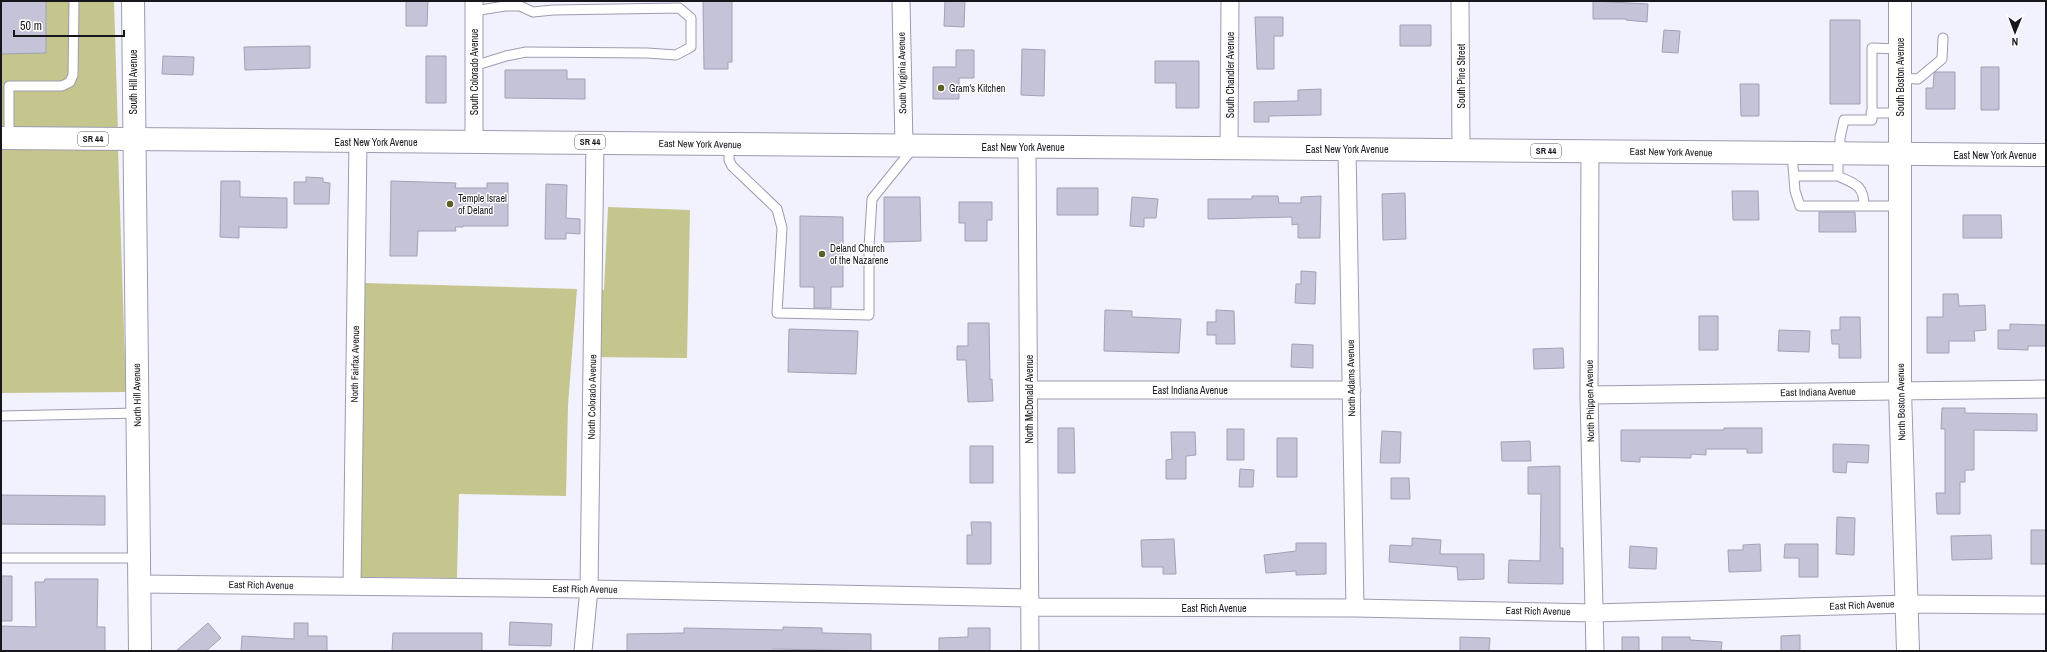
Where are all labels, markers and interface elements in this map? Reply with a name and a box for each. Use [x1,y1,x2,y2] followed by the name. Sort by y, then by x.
[14,12,124,38] scale bar
[1995,12,2035,52] north arrow
[20,18,42,34] text: 50 m
[468,28,481,115] street label: South Colorado Avenue
[1224,31,1237,118] street label: South Chandler Avenue
[895,32,909,114] street label: South Virginia Avenue
[2011,35,2018,49] text: N
[1894,37,1907,116] street label: South Boston Avenue
[1455,43,1468,108] street label: South Pine Street
[127,49,140,115] street label: South Hill Avenue
[949,82,1005,95] place label: Gram's Kitchen
[936,83,946,93] marker: Gram's Kitchen
[78,132,108,146] road number: SR 44
[575,135,605,149] road number: SR 44
[335,136,418,149] street label: East New York Avenue
[658,137,742,151] street label: East New York Avenue
[982,141,1065,154] street label: East New York Avenue
[1306,143,1389,156] street label: East New York Avenue
[1531,144,1561,158] road number: SR 44
[1629,145,1713,159] street label: East New York Avenue
[1954,149,2037,162] street label: East New York Avenue
[458,192,507,217] place label: Temple Israel of Deland
[445,199,455,209] marker: Temple Israel of Deland
[830,242,889,267] place label: Deland Church of the Nazarene
[817,249,827,259] marker: Deland Church of the Nazarene
[348,325,362,403] street label: North Fairfax Avenue
[1344,339,1358,417] street label: North Adams Avenue
[585,354,599,440] street label: North Colorado Avenue
[1023,354,1036,443] street label: North McDonald Avenue
[1583,359,1597,442] street label: North Phippen Avenue
[130,363,144,427] street label: North Hill Avenue
[1894,363,1908,441] street label: North Boston Avenue
[1152,384,1228,397] street label: East Indiana Avenue
[1780,385,1856,399] street label: East Indiana Avenue
[228,578,294,592] street label: East Rich Avenue
[552,582,618,596] street label: East Rich Avenue
[1829,597,1895,613] street label: East Rich Avenue
[1181,602,1247,615] street label: East Rich Avenue
[1505,604,1571,618] street label: East Rich Avenue

